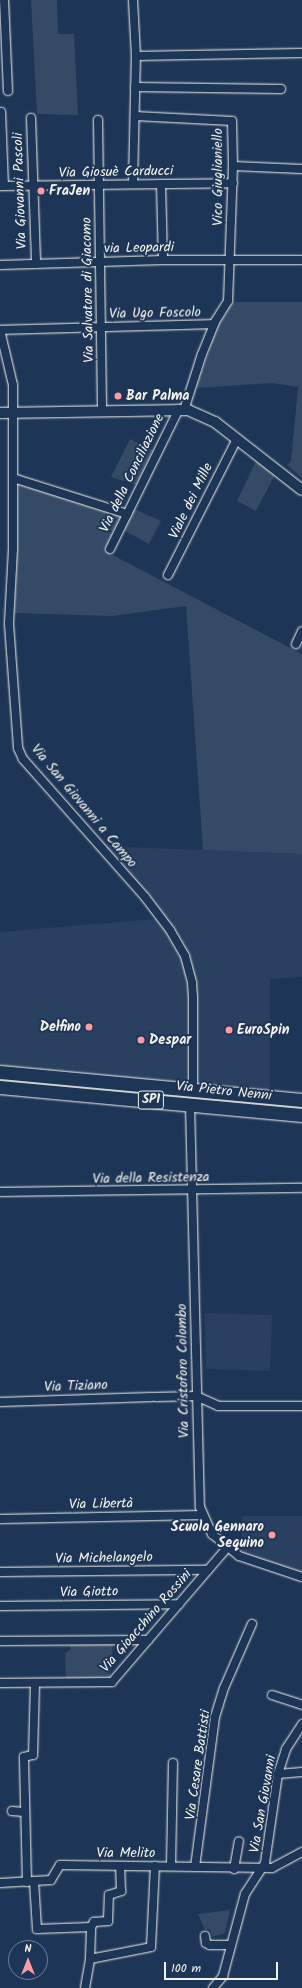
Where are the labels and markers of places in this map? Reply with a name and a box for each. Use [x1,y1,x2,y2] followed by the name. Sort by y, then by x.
[49,183,90,199] place label: FraJen
[36,186,46,196] marker: FraJen
[126,388,189,404] place label: Bar Palma
[113,391,123,401] marker: Bar Palma
[40,1019,81,1035] place label: Delfino
[84,1022,94,1032] marker: Delfino
[237,1022,290,1038] place label: EuroSpin
[224,1025,234,1035] marker: EuroSpin
[149,1032,191,1048] place label: Despar
[136,1035,146,1045] marker: Despar
[171,1519,264,1552] place label: Scuola Gennaro Sequino
[267,1530,277,1540] marker: Scuola Gennaro Sequino

